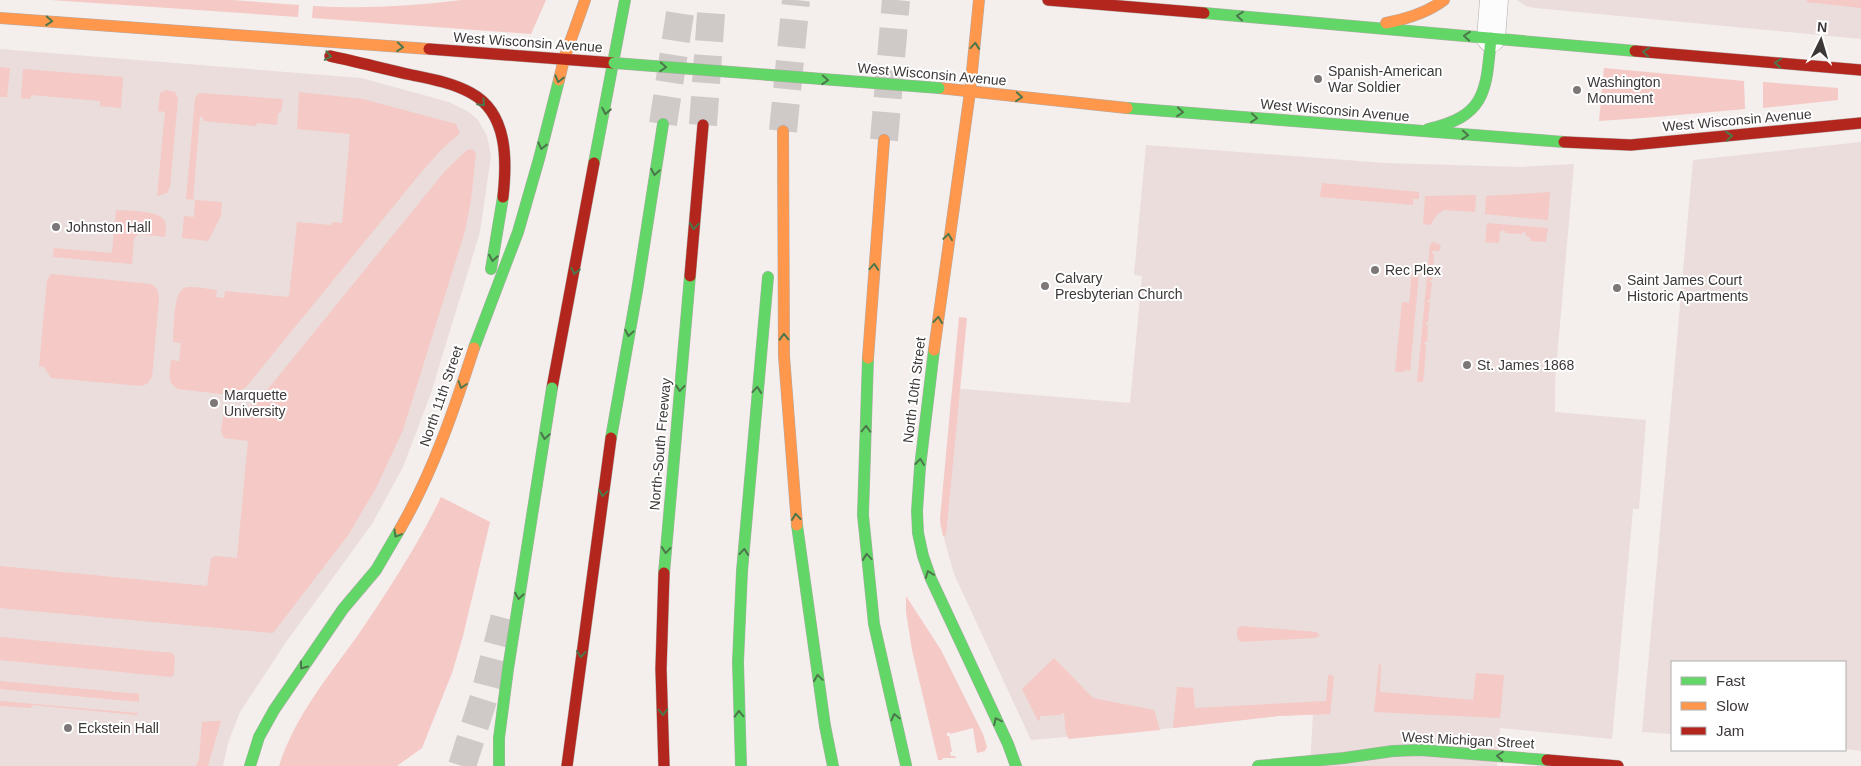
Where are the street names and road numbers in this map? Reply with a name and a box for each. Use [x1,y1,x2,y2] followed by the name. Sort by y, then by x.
[453,29,603,55] street label: West Wisconsin Avenue
[857,60,1007,89] street label: West Wisconsin Avenue
[1260,96,1410,125] street label: West Wisconsin Avenue
[1662,105,1812,134] street label: West Wisconsin Avenue
[900,336,928,444] street label: North 10th Street
[416,343,466,449] street label: North 11th Street
[646,377,674,511] street label: North-South Freeway
[1401,729,1535,751] street label: West Michigan Street

